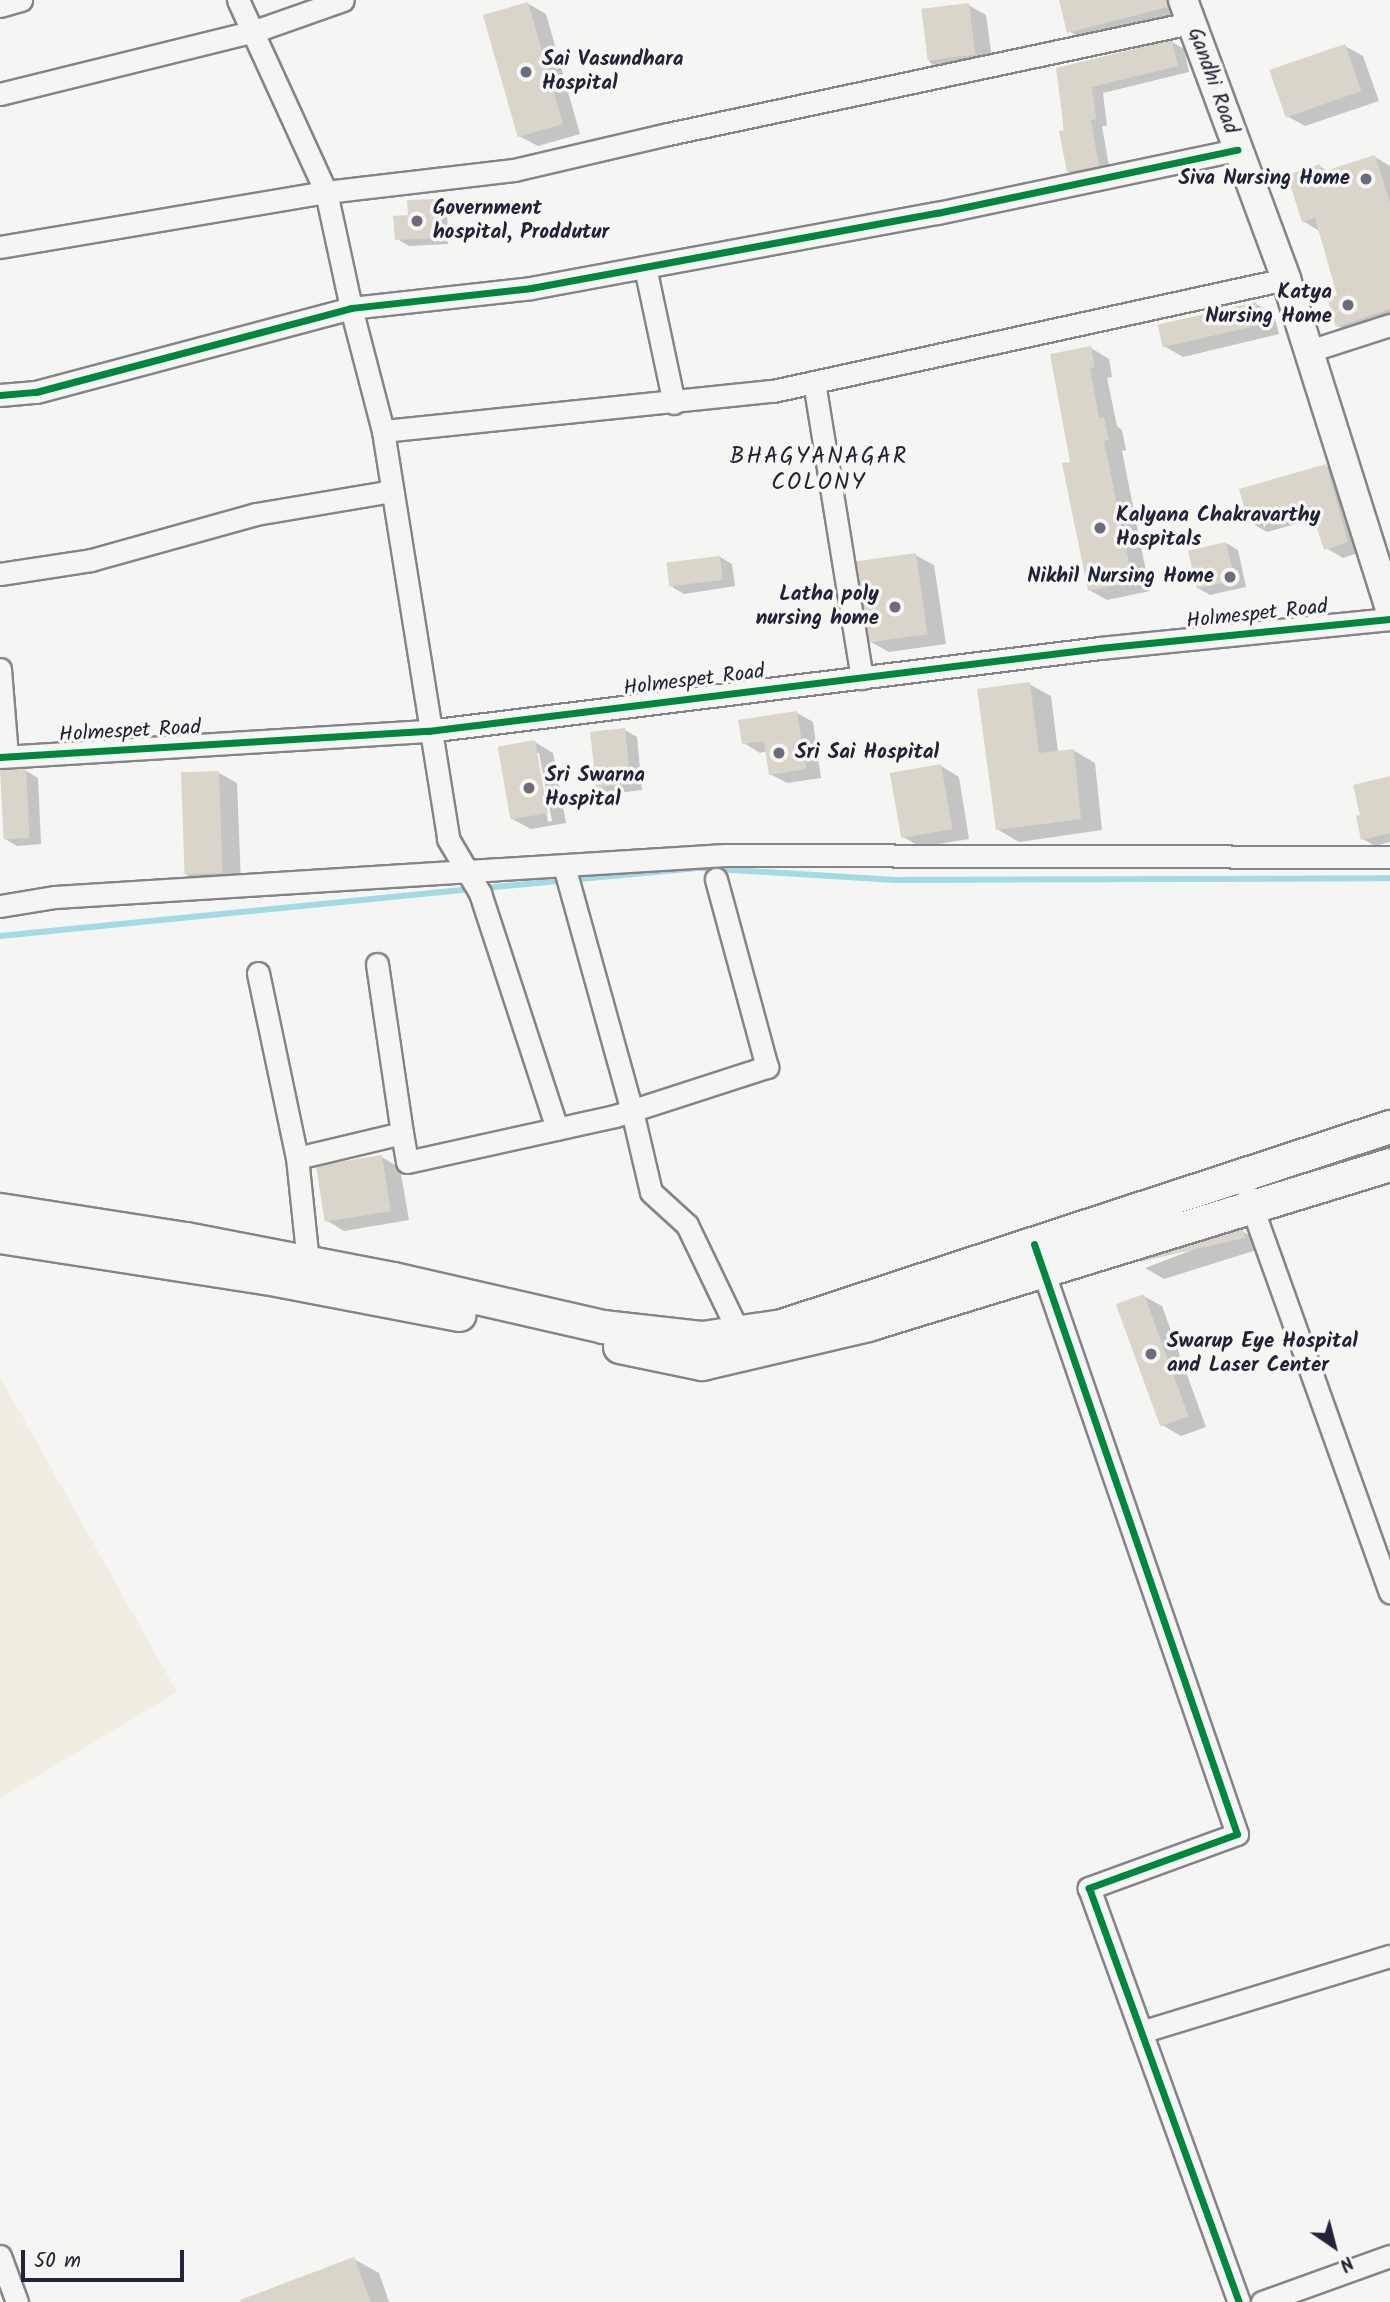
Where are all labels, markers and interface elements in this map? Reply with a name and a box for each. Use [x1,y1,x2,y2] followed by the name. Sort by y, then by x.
[1181,24,1243,138] street label: Gandhi Road
[542,47,684,97] place label: Sai Vasundhara Hospital
[516,62,536,82] marker: Sai Vasundhara Hospital
[1178,166,1350,192] place label: Siva Nursing Home
[1356,169,1376,189] marker: Siva Nursing Home
[433,196,609,246] place label: Government hospital, Proddutur
[407,211,427,231] marker: Government hospital, Proddutur
[1205,280,1332,330] place label: Katya Nursing Home
[1338,295,1358,315] marker: Katya Nursing Home
[731,443,907,497] district label: BHAGYANAGAR COLONY
[1116,503,1321,553] place label: Kalyana Chakravarthy Hospitals
[1090,518,1110,538] marker: Kalyana Chakravarthy Hospitals
[1027,564,1214,590] place label: Nikhil Nursing Home
[1220,567,1240,587] marker: Nikhil Nursing Home
[756,582,879,632] place label: Latha poly nursing home
[1185,595,1329,635] street label: Holmespet Road
[885,597,905,617] marker: Latha poly nursing home
[622,660,766,702] street label: Holmespet Road
[58,716,202,748] street label: Holmespet Road
[795,740,939,766] place label: Sri Sai Hospital
[769,743,789,763] marker: Sri Sai Hospital
[545,763,645,813] place label: Sri Swarna Hospital
[519,778,539,798] marker: Sri Swarna Hospital
[1167,1329,1358,1379] place label: Swarup Eye Hospital and Laser Center
[1141,1344,1161,1364] marker: Swarup Eye Hospital and Laser Center
[1299,2211,1369,2281] north arrow
[24,2236,187,2280] scale bar
[34,2245,81,2278] text: 50 m
[1333,2247,1360,2279] text: N

